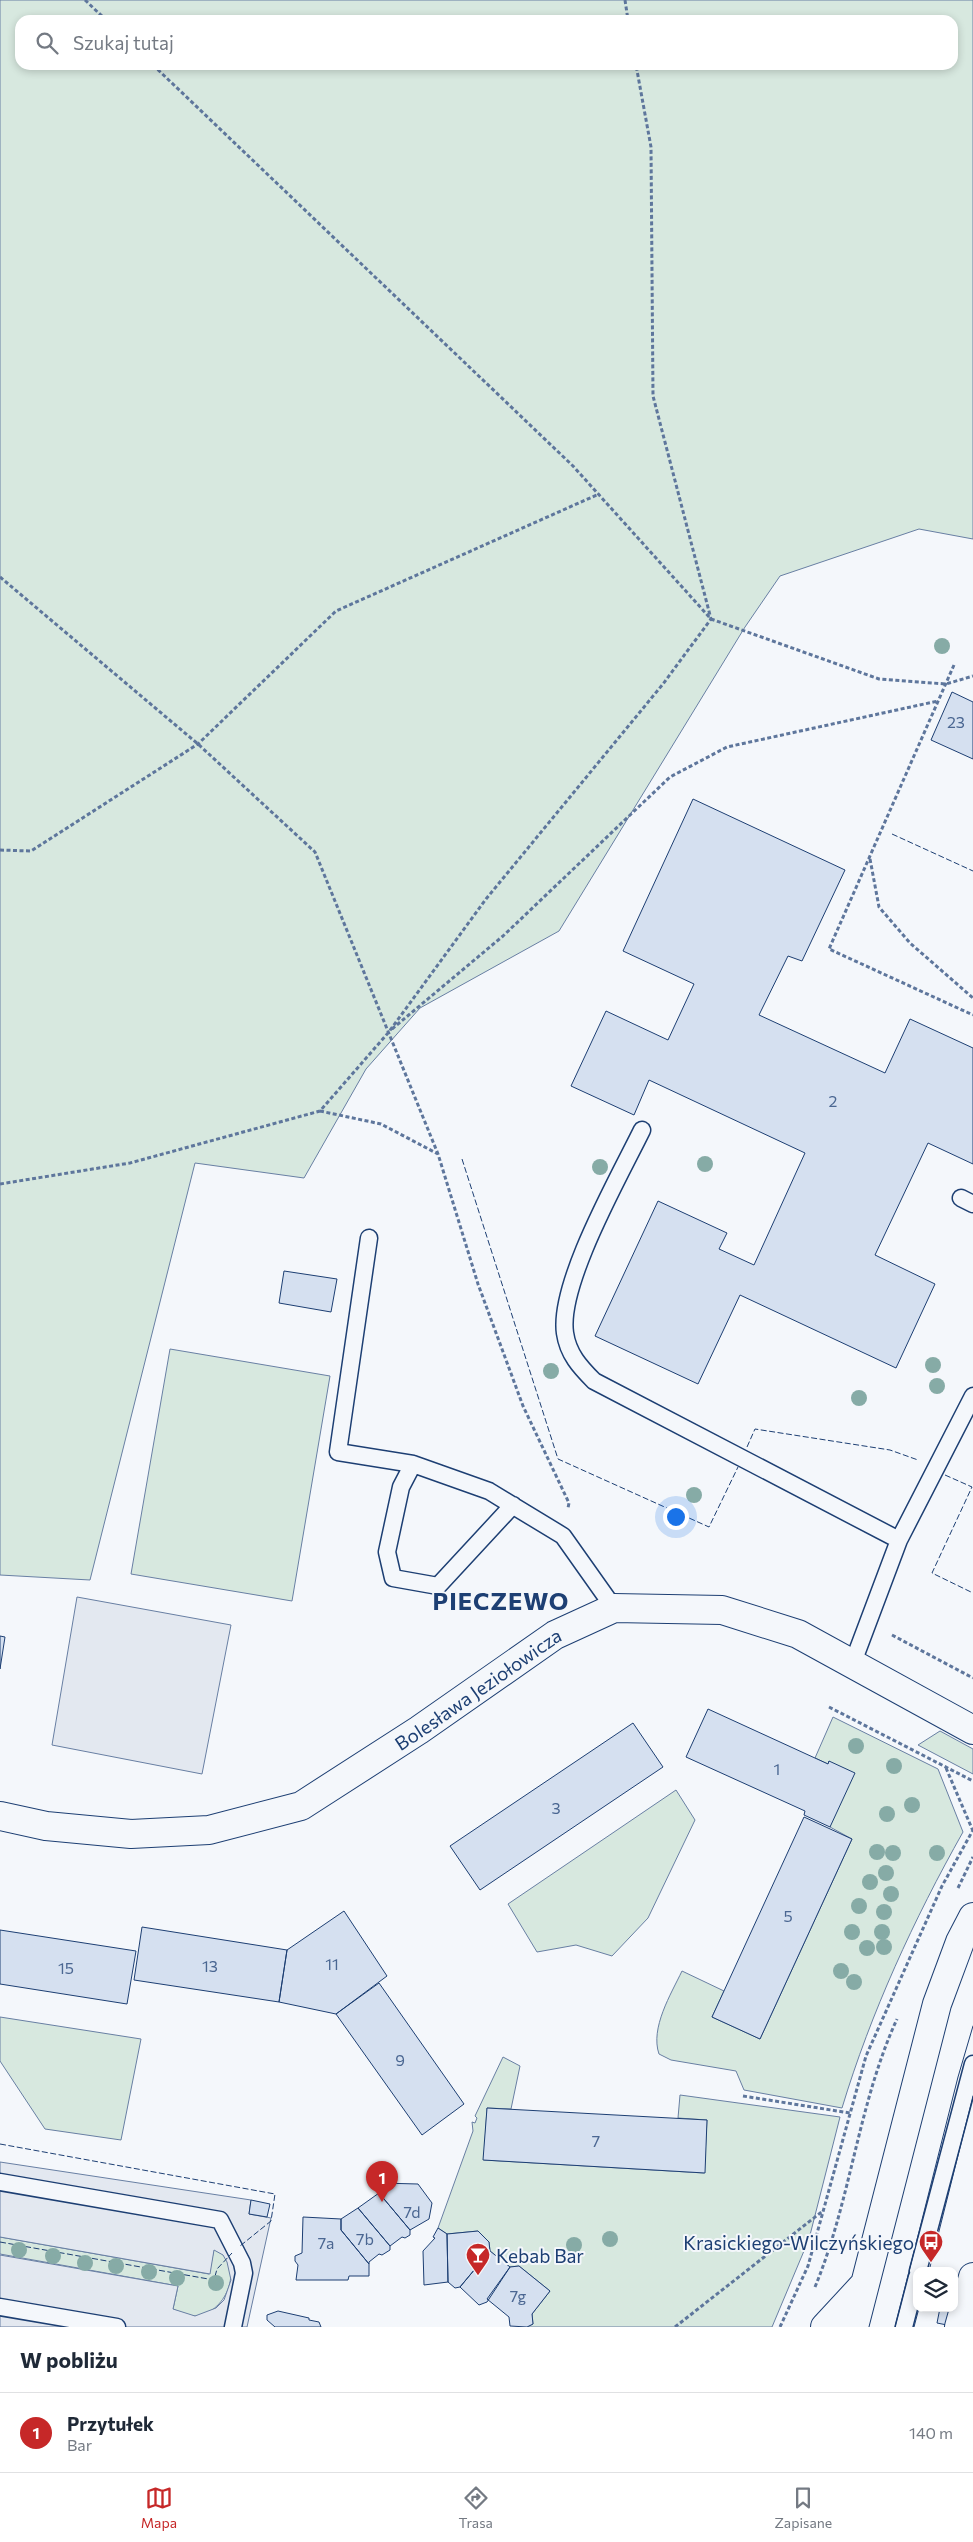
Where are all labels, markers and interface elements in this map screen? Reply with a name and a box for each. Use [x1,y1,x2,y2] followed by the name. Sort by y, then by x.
[15,15,958,70] search box
[33,29,61,57] icon: search
[73,31,174,54] text: Szukaj tutaj
[947,712,965,731] house number: 23
[829,1091,838,1110] house number: 2
[663,1504,689,1530] your location
[433,1586,569,1615] district label: PIECZEWO
[390,1622,565,1754] street label: Bolesława Jeziołowicza
[774,1759,780,1778] house number: 1
[551,1798,561,1817] house number: 3
[783,1906,793,1925] house number: 5
[325,1954,339,1973] house number: 11
[202,1956,218,1975] house number: 13
[58,1958,74,1977] house number: 15
[395,2050,405,2069] house number: 9
[592,2131,600,2150] house number: 7
[366,2161,398,2202] pin: 1
[403,2202,421,2221] house number: 7d
[356,2229,374,2248] house number: 7b
[918,2229,944,2263] bus stop icon: Krasickiego-Wilczyńskiego
[683,2231,914,2254] place label: Krasickiego-Wilczyńskiego
[318,2233,334,2252] house number: 7a
[465,2242,491,2276] bar icon: Kebab Bar
[496,2244,584,2267] place label: Kebab Bar
[913,2267,958,2312] map controls
[913,2267,958,2312] button: layers
[510,2286,527,2305] house number: 7g
[20,2347,118,2372] text: W pobliżu
[67,2412,154,2435] text: Przytułek
[32,2423,40,2442] text: 1
[909,2423,953,2442] text: 140 m
[67,2435,92,2454] text: Bar
[141,2484,177,2531] tab: Mapa
[459,2484,493,2531] tab: Trasa
[774,2484,832,2531] tab: Zapisane

